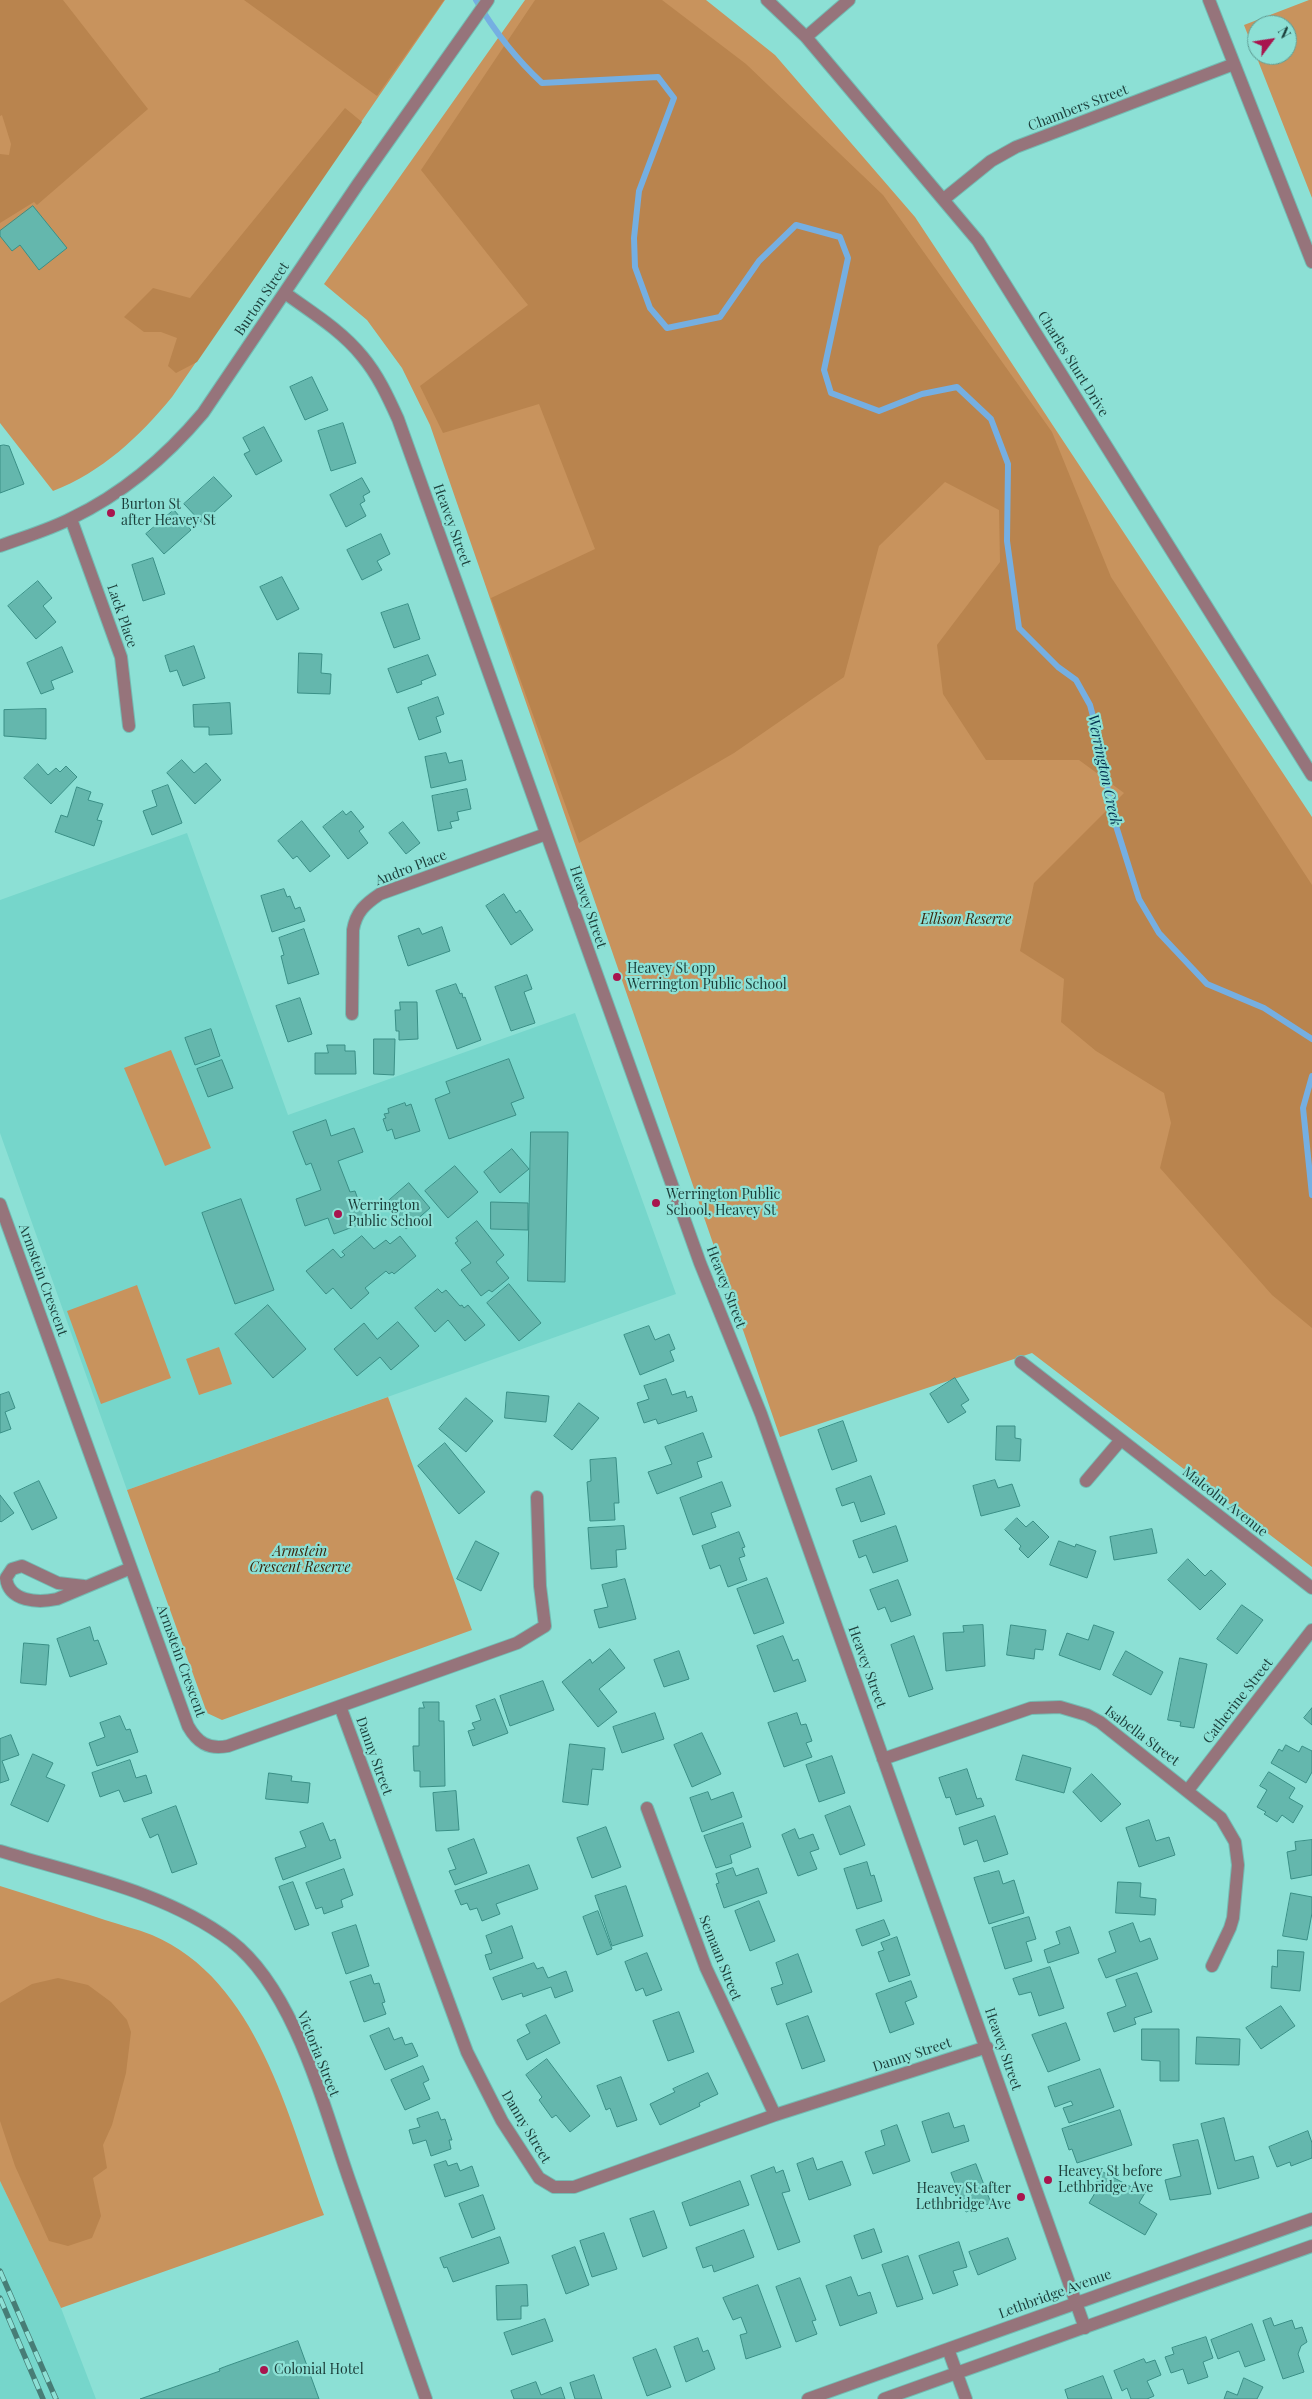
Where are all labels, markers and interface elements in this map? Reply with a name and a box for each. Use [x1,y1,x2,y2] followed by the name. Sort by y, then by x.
[1247,15,1297,65] north arrow
[1274,23,1295,42] text: N
[1026,81,1130,135] street label: Chambers Street
[231,259,293,339] street label: Burton Street
[1034,308,1112,420] street label: Charles Sturt Drive
[429,482,475,568] street label: Heavey Street
[121,497,215,530] place label: Burton St after Heavey St
[105,507,117,519] marker: Burton St after Heavey St
[103,582,141,650] street label: Lack Place
[1083,713,1125,827] water label: Werrington Creek
[373,847,449,889] street label: Andro Place
[566,864,610,950] street label: Heavey Street
[921,912,1011,928] park label: Ellison Reserve
[627,961,787,994] place label: Heavey St opp Werrington Public School
[611,971,623,983] marker: Heavey St opp Werrington Public School
[666,1187,780,1220] place label: Werrington Public School, Heavey St
[650,1197,662,1209] marker: Werrington Public School, Heavey St
[348,1198,432,1230] place label: Werrington Public School
[332,1208,344,1220] marker: Werrington Public School
[15,1222,71,1338] street label: Armstein Crescent
[703,1244,749,1330] street label: Heavey Street
[1179,1464,1271,1540] street label: Malcolm Avenue
[250,1544,350,1576] park label: Armstein Crescent Reserve
[153,1603,209,1719] street label: Armstein Crescent
[844,1624,890,1710] street label: Heavey Street
[1199,1655,1277,1747] street label: Catherine Street
[1101,1703,1183,1769] street label: Isabella Street
[352,1715,396,1797] street label: Danny Street
[695,1913,745,2003] street label: Semaan Street
[981,2006,1025,2092] street label: Heavey Street
[293,2009,343,2099] street label: Victoria Street
[871,2034,953,2076] street label: Danny Street
[498,2088,554,2166] street label: Danny Street
[1058,2164,1163,2196] place label: Heavey St before Lethbridge Ave
[1042,2174,1054,2186] marker: Heavey St before Lethbridge Ave
[916,2181,1011,2214] place label: Heavey St after Lethbridge Ave
[1015,2191,1027,2203] marker: Heavey St after Lethbridge Ave
[996,2266,1114,2322] street label: Lethbridge Avenue
[274,2362,364,2378] place label: Colonial Hotel
[258,2364,270,2376] marker: Colonial Hotel

